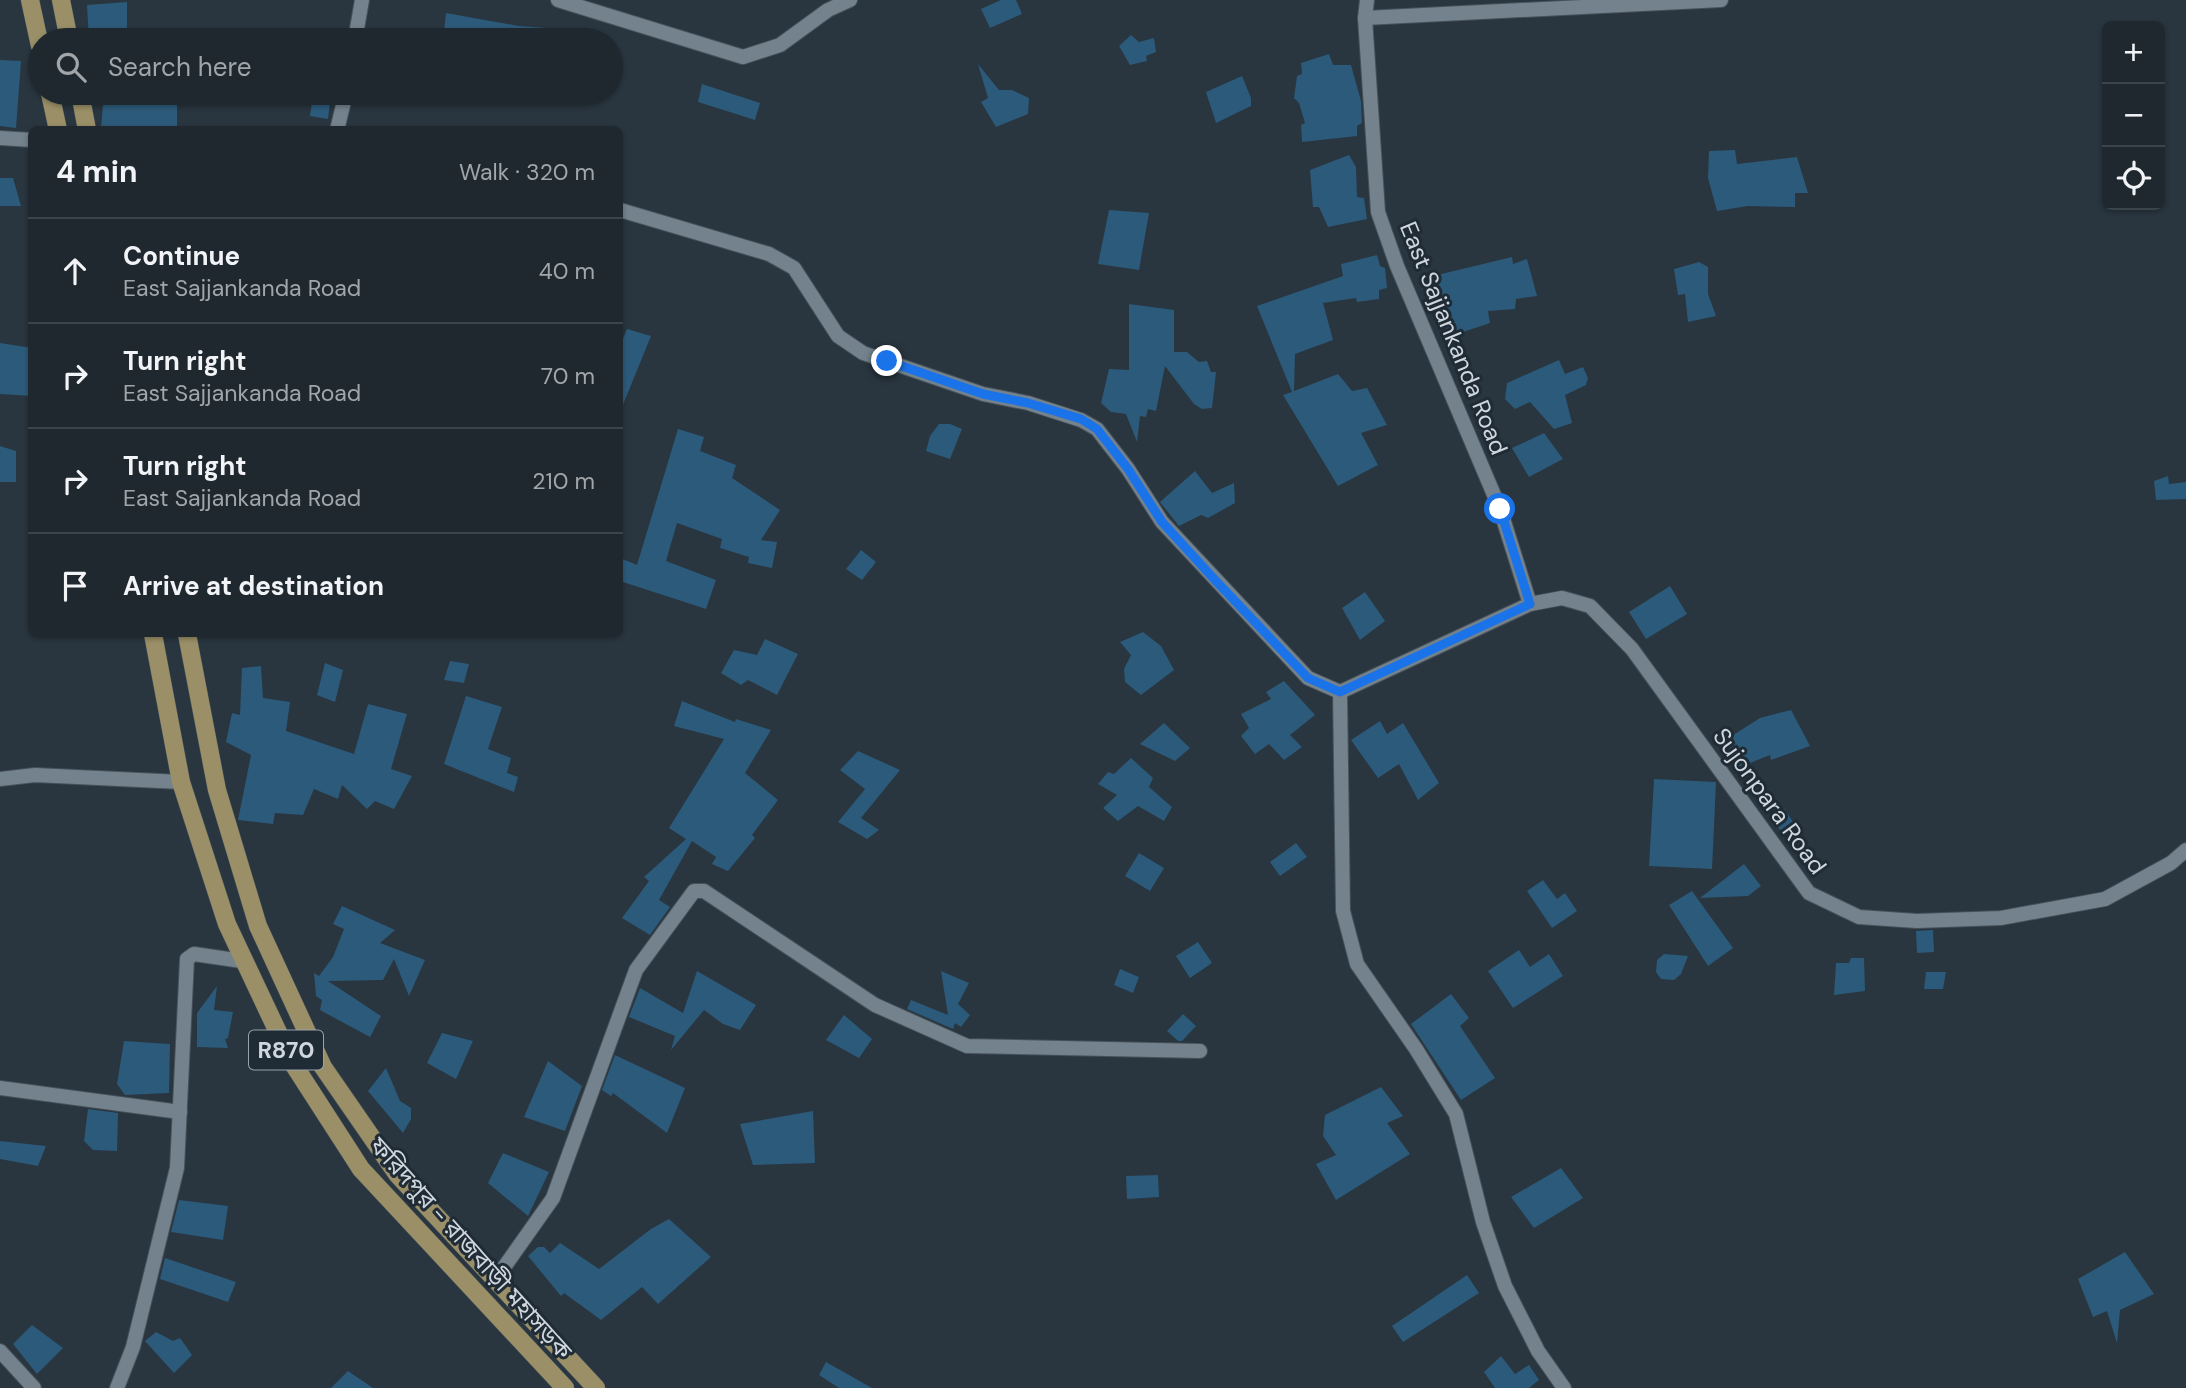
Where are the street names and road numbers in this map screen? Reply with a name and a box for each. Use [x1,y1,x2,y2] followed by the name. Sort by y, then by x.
[1393,217,1515,459] street label: East Sajjankanda Road
[1706,722,1834,880] street label: Sujonpara Road
[249,1030,323,1070] road number: R870
[362,1130,579,1366] street label: ফরিদপুর - রাজবাড়ী মহাসড়ক

